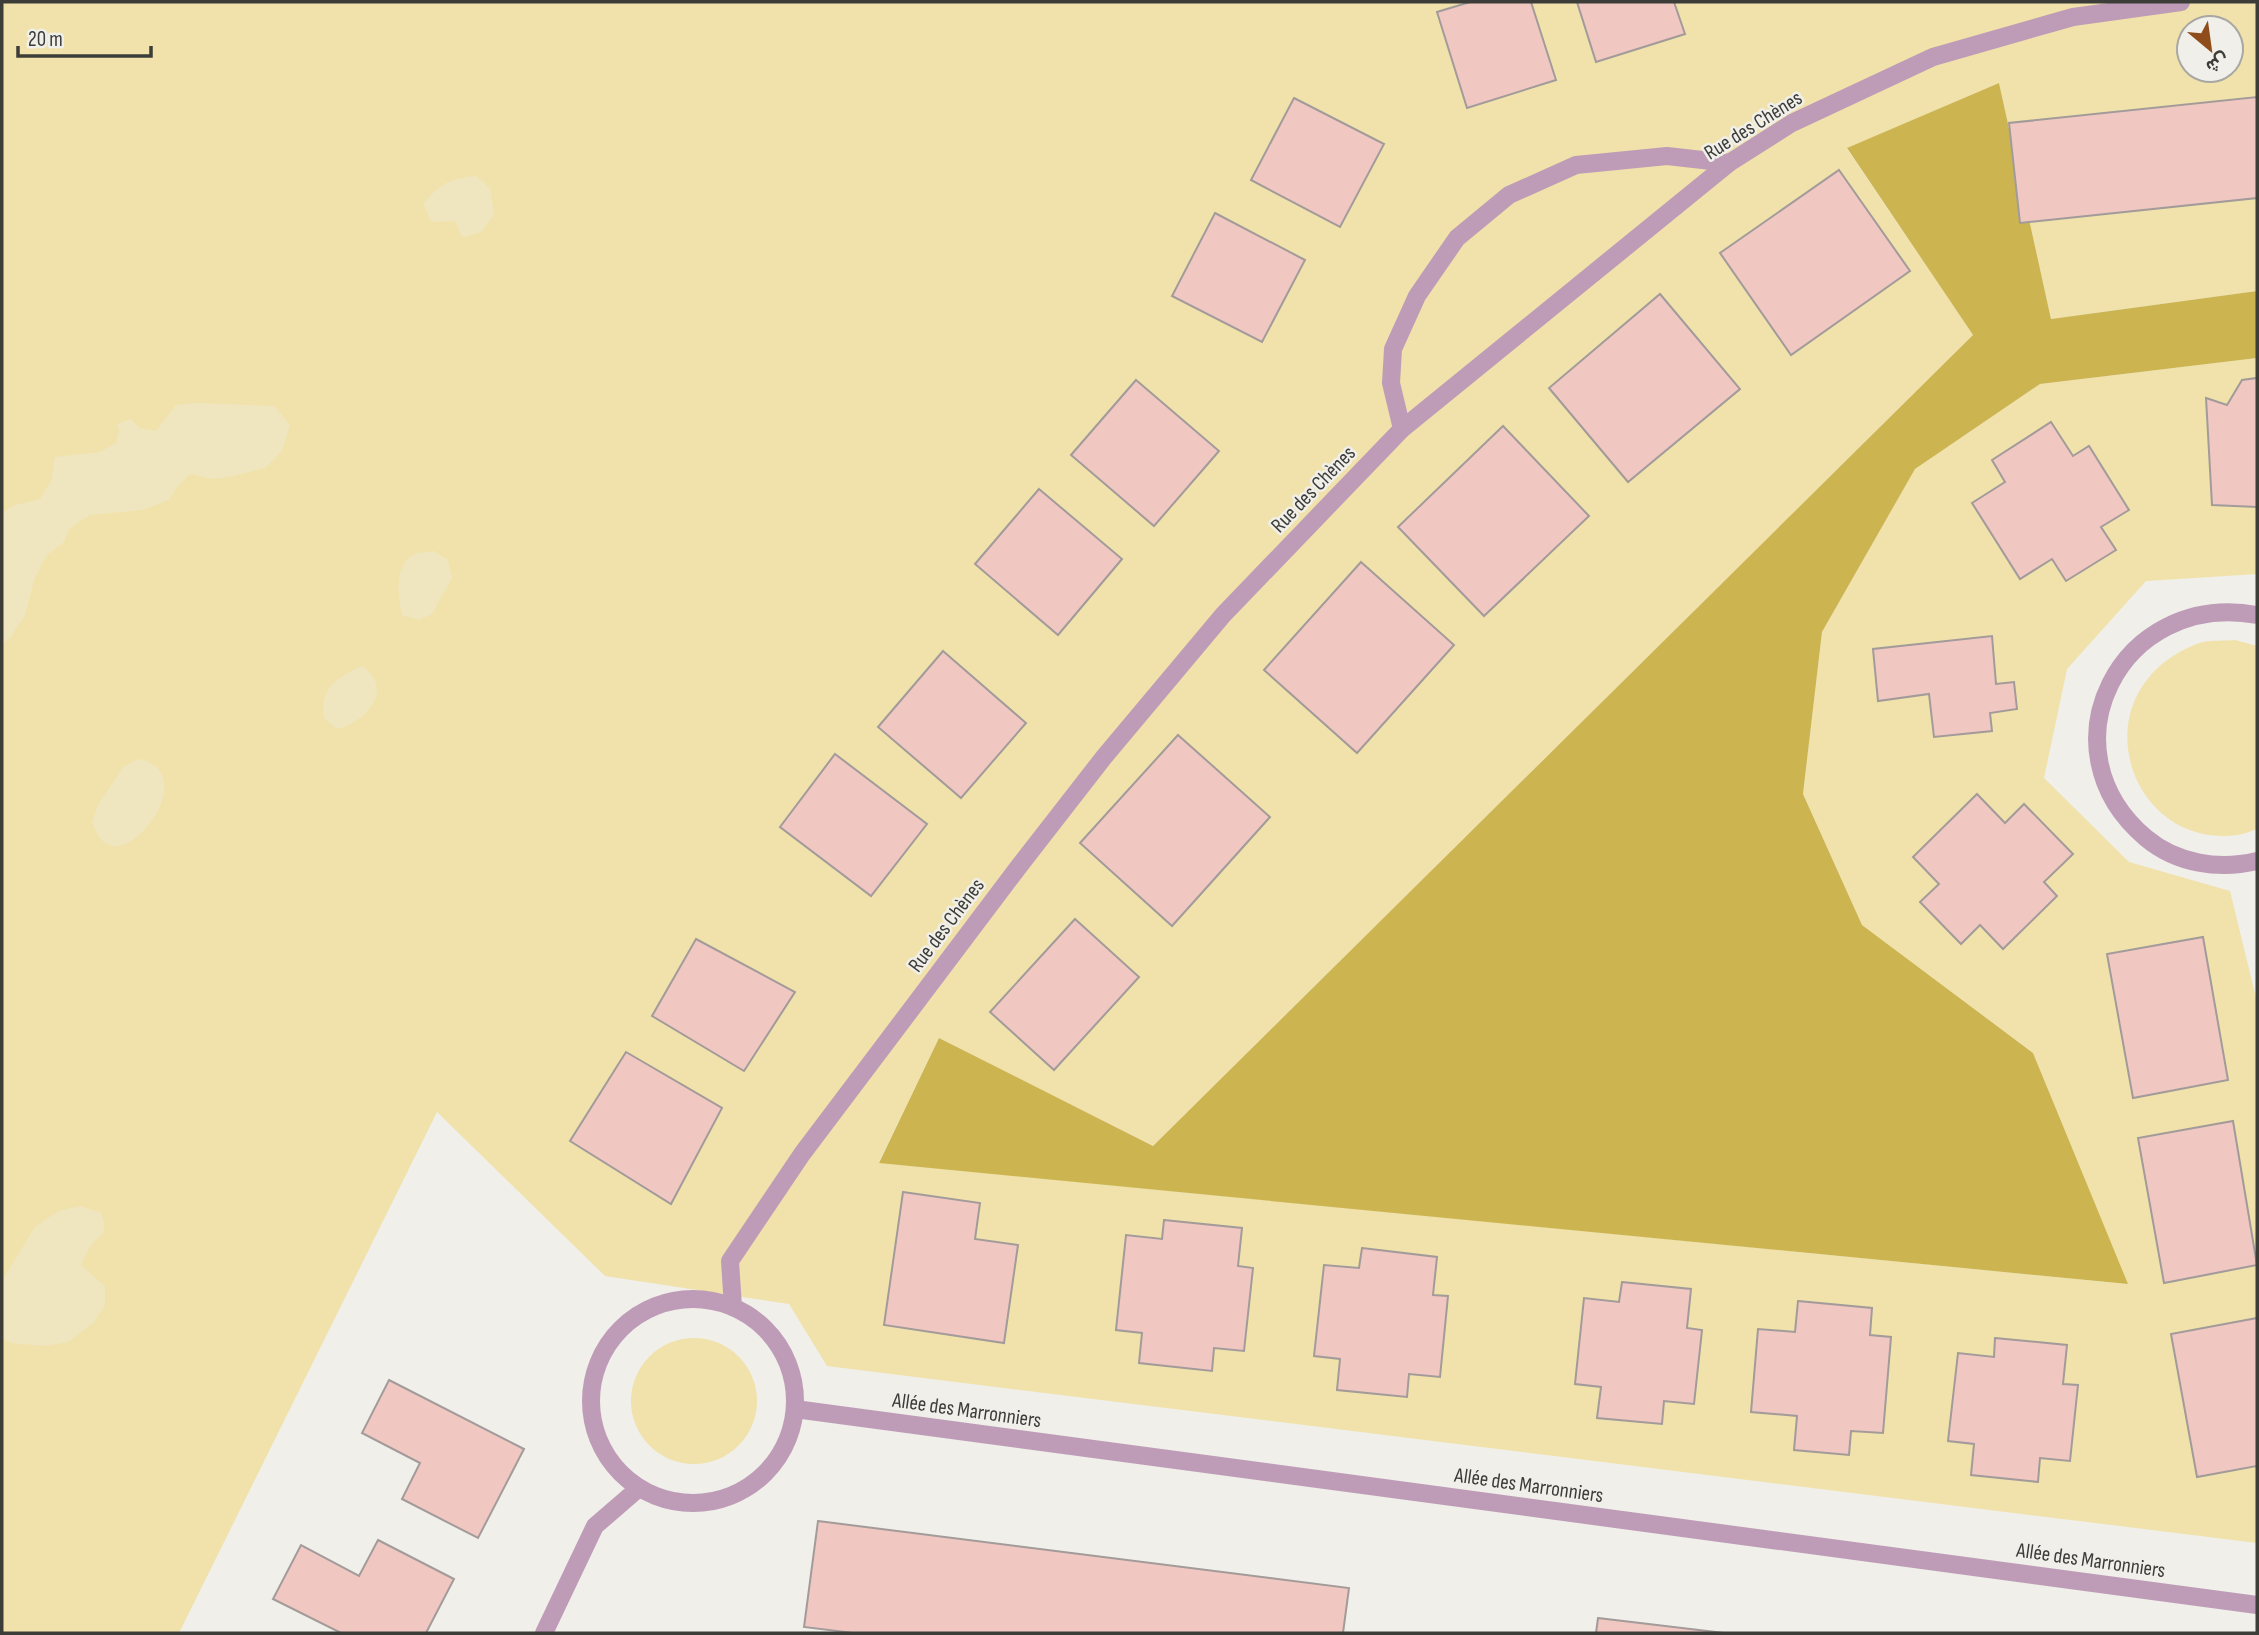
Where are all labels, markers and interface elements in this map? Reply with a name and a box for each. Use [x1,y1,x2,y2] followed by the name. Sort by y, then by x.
[18,14,150,58] scale bar
[2175,14,2245,84] north arrow
[28,27,63,52] text: 20 m
[2202,47,2233,78] text: ش
[1700,85,1807,165] street label: Rue des Chènes
[1266,441,1361,538] street label: Rue des Chènes
[903,873,990,977] street label: Rue des Chènes
[890,1388,1043,1433] street label: Allée des Marronniers
[1452,1463,1605,1508] street label: Allée des Marronniers
[2014,1538,2167,1583] street label: Allée des Marronniers

